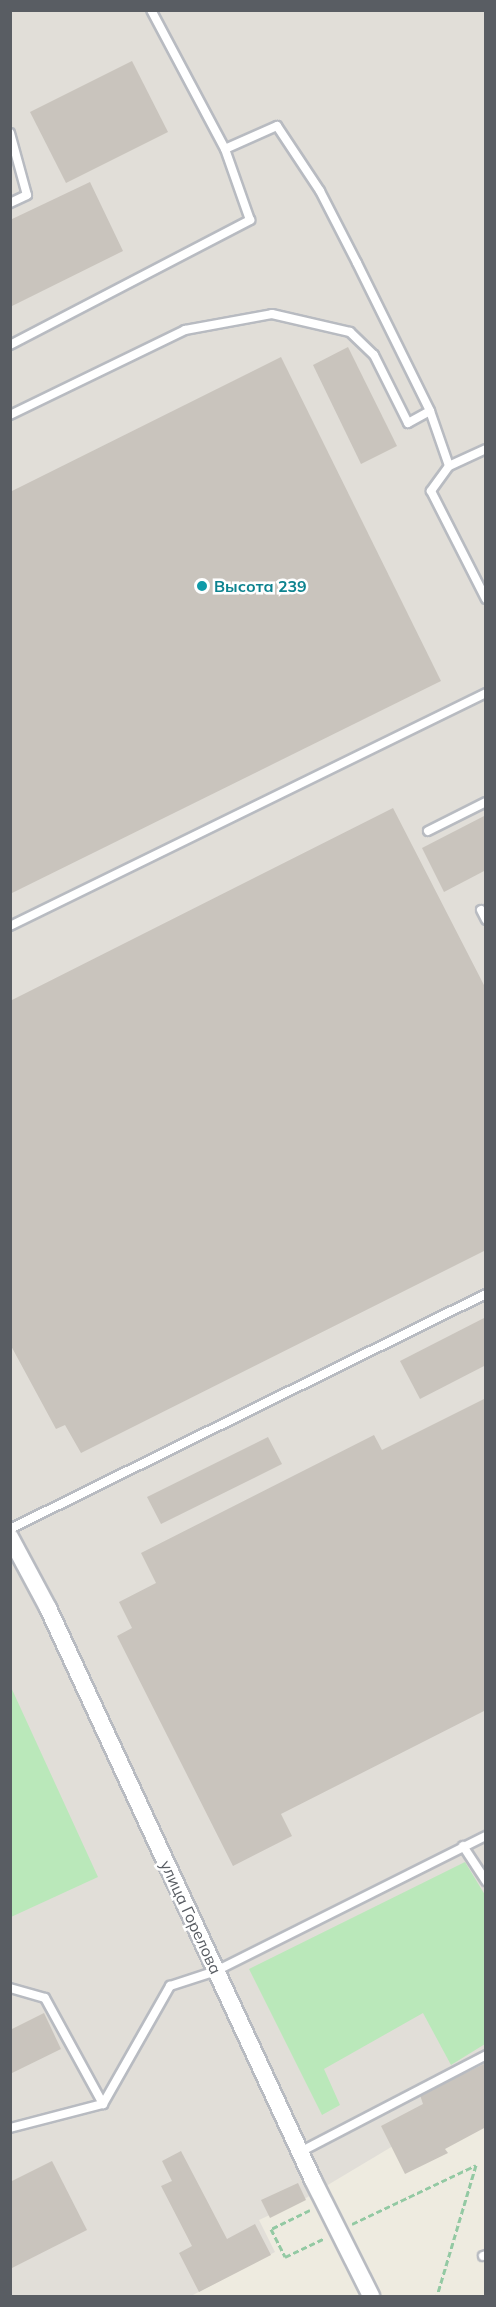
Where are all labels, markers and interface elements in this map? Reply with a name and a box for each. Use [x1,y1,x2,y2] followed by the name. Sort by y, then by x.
[214,576,307,596] place label: Высота 239
[195,579,209,593] marker: Высота 239
[156,1857,226,1977] street label: улица Горелова

